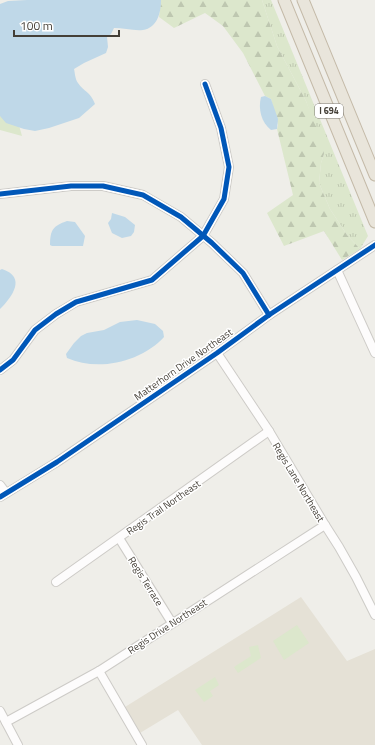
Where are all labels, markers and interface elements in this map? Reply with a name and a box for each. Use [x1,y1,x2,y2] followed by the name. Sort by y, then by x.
[14,12,119,38] scale bar
[20,16,53,35] text: 100 m
[315,104,343,118] road number: I 694
[131,324,236,404] street label: Matterhorn Drive Northeast
[269,440,328,525] street label: Regis Lane Northeast
[123,476,204,539] street label: Regis Trail Northeast
[124,554,167,609] street label: Regis Terrace
[125,595,210,658] street label: Regis Drive Northeast

